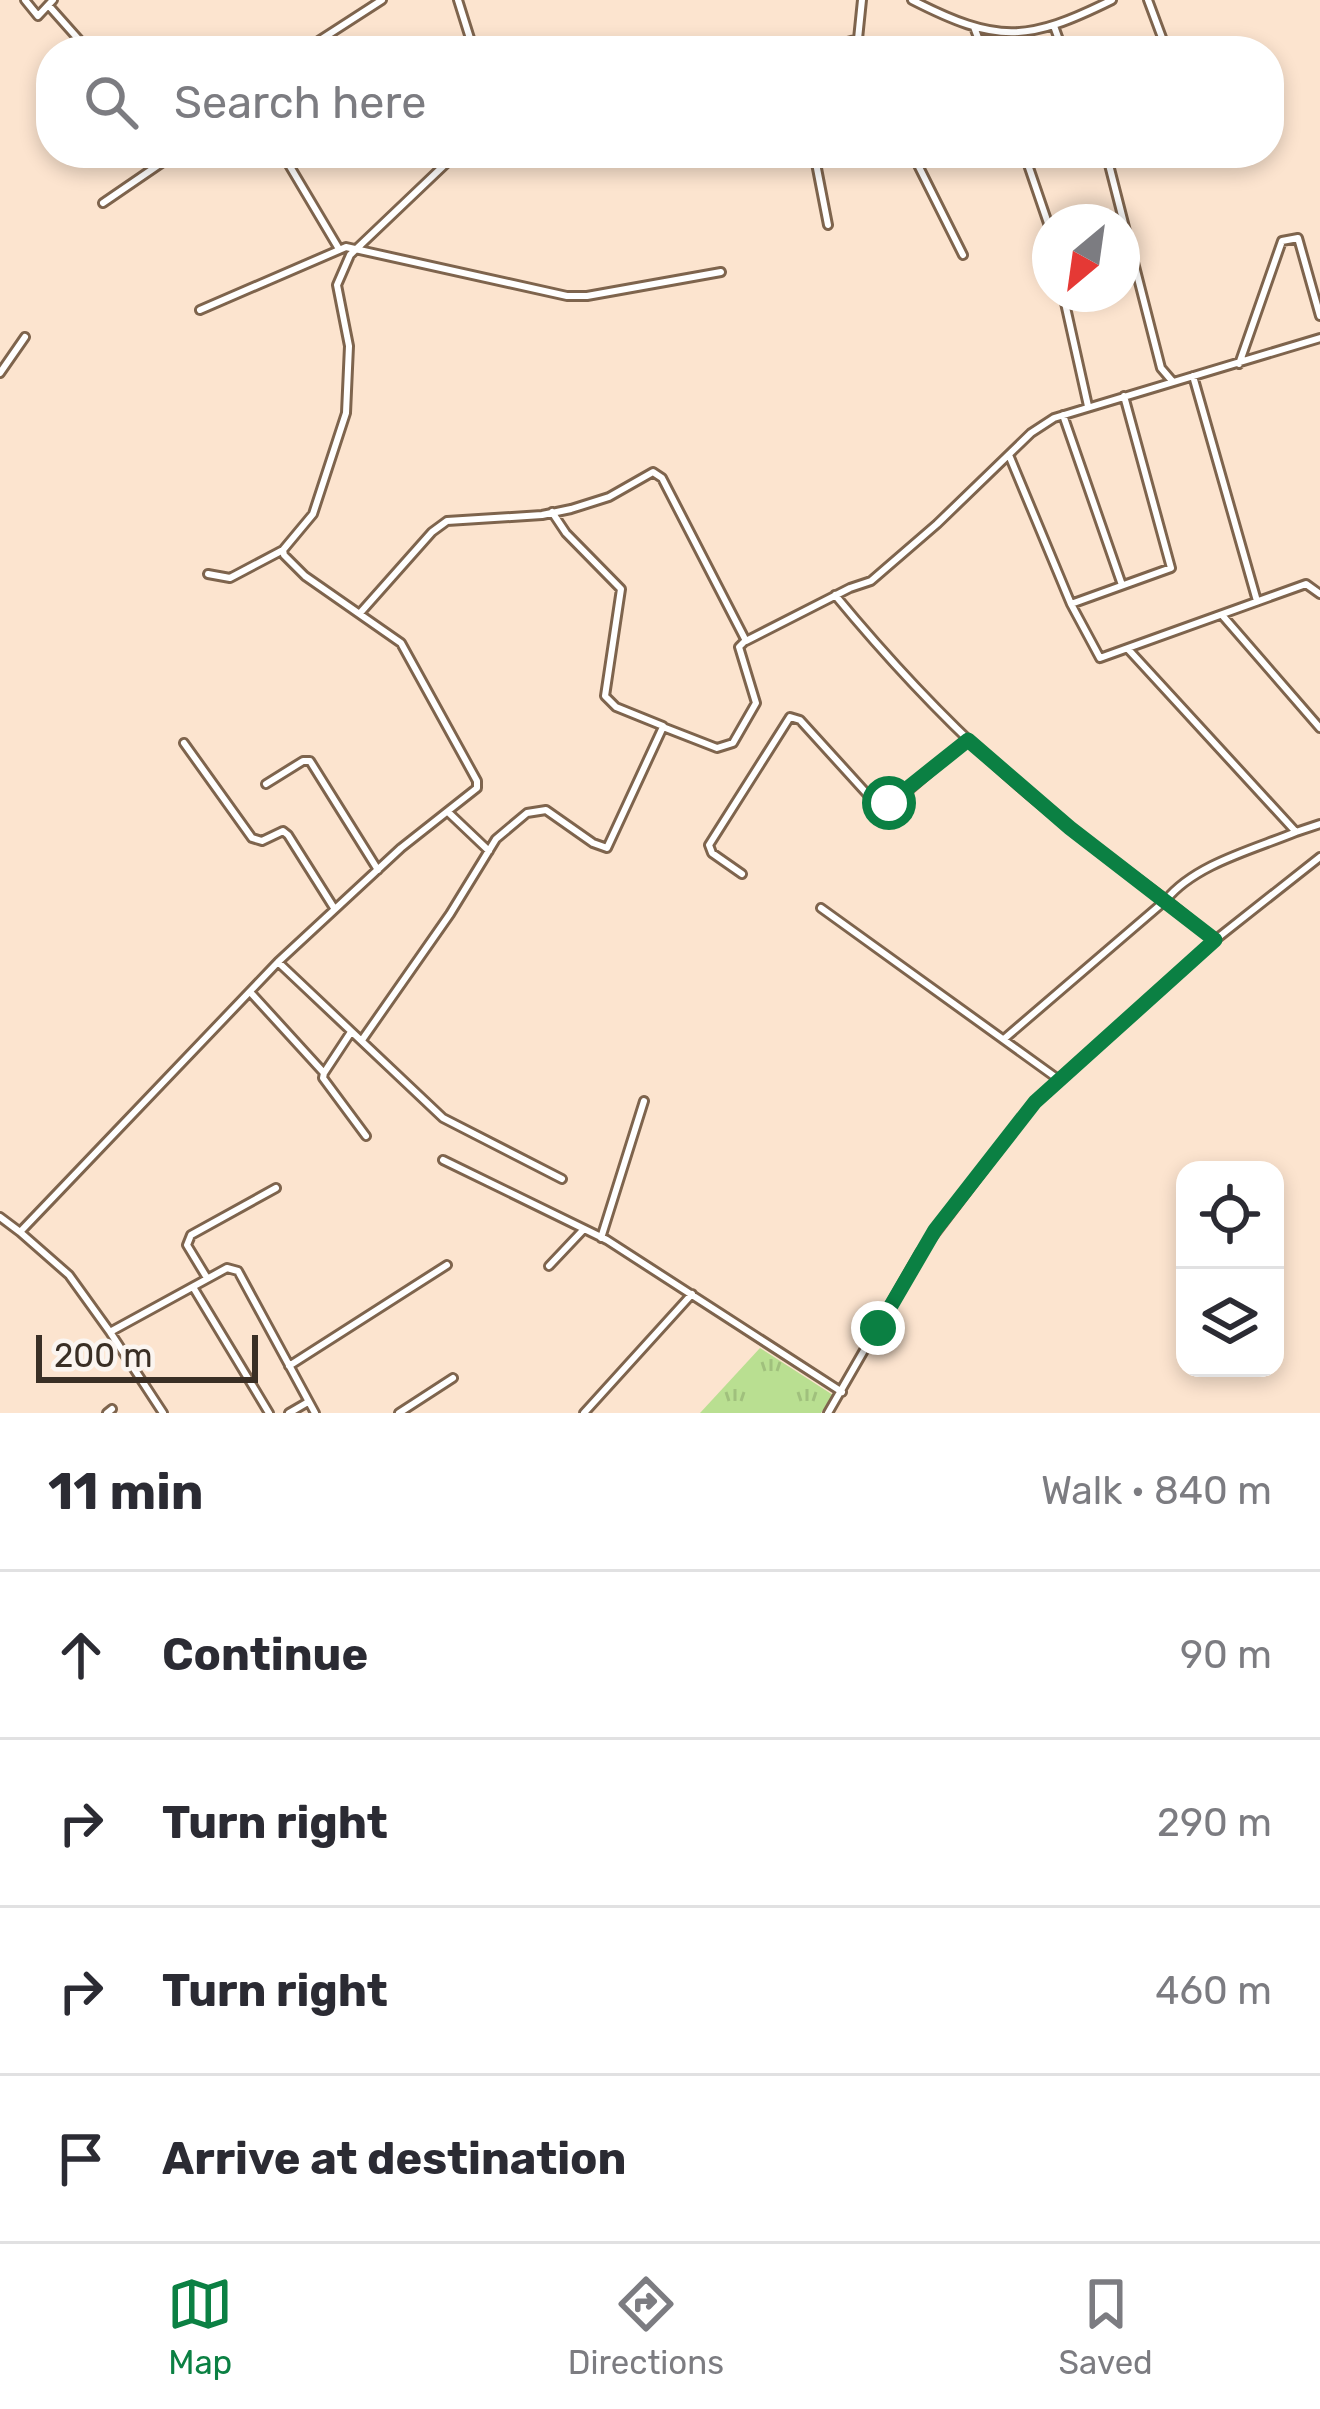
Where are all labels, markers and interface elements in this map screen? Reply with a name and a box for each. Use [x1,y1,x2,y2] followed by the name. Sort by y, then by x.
[36,36,1284,168] search box
[78,69,144,135] icon: search
[174,76,426,129] text: Search here
[1032,204,1140,312] north arrow
[862,776,916,830] route start
[1176,1161,1284,1377] map controls
[1176,1161,1284,1269] button: locate
[1176,1269,1284,1377] button: layers
[851,1301,905,1355] route end
[36,1329,258,1382] scale bar
[54,1336,153,1375] text: 200 m
[48,1461,204,1522] text: 11 min
[1041,1468,1272,1514] text: Walk · 840 m
[48,1622,114,1688] icon: ahead
[162,1628,368,1681] text: Continue
[1180,1632,1272,1678] text: 90 m
[48,1790,114,1856] icon: right
[162,1796,388,1849] text: Turn right
[1157,1800,1272,1846] text: 290 m
[48,1958,114,2024] icon: right
[162,1964,388,2017] text: Turn right
[1155,1968,1272,2014] text: 460 m
[48,2126,114,2192] icon: arrive
[162,2132,627,2185] text: Arrive at destination
[167,2271,233,2382] tab: Map
[568,2271,724,2382] tab: Directions
[1059,2271,1153,2382] tab: Saved

